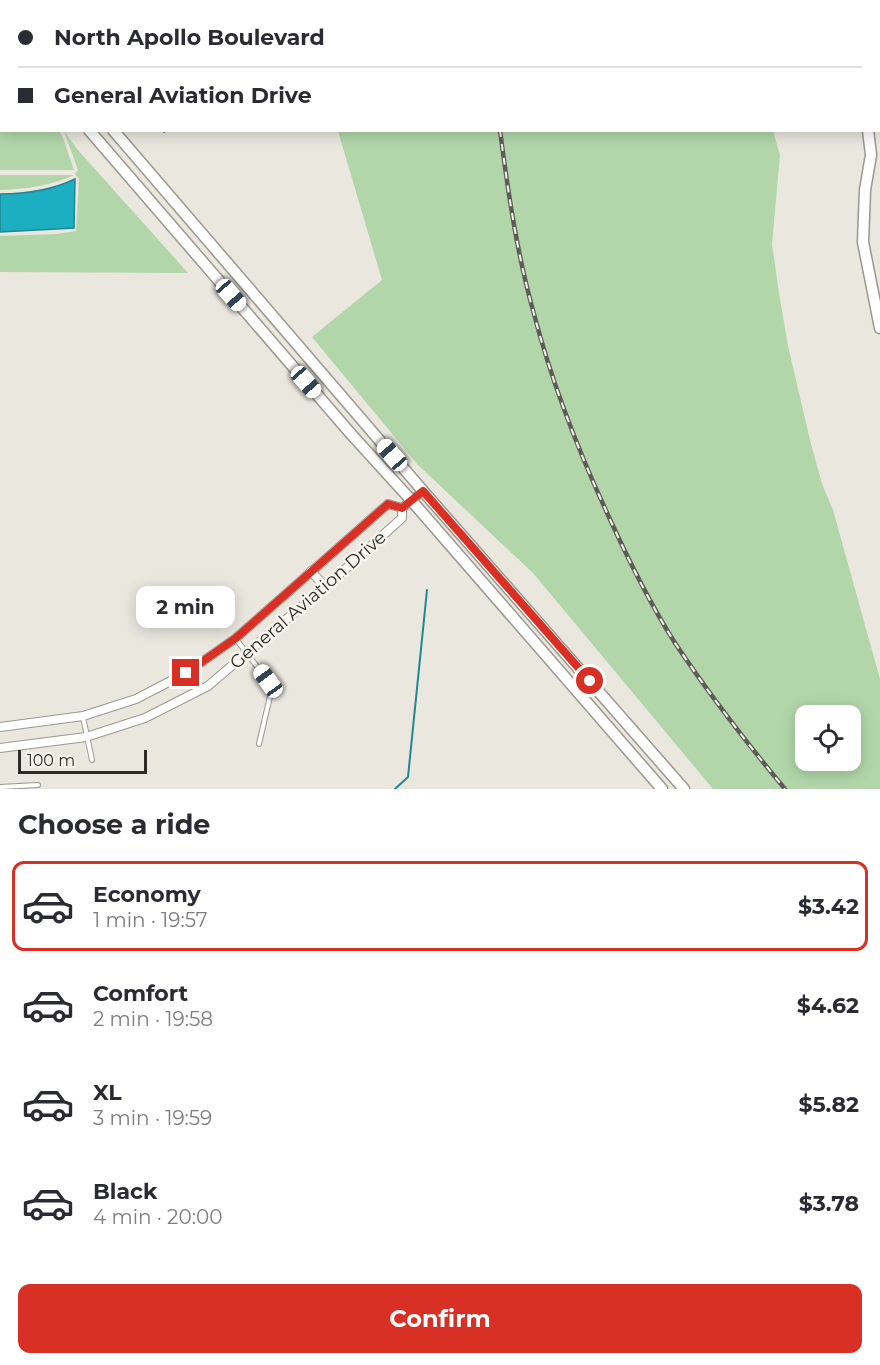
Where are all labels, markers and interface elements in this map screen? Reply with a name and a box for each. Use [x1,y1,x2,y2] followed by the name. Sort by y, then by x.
[54,24,325,51] text: North Apollo Boulevard
[54,82,312,109] text: General Aviation Drive
[212,276,250,314] car
[287,363,325,401] car
[373,436,411,474] car
[225,526,391,674] street label: General Aviation Drive
[136,586,236,628] callout: 2 min
[156,595,215,619] text: 2 min
[172,659,199,686] route end
[250,661,286,701] car
[576,667,603,694] route start
[795,705,861,771] map controls
[795,705,861,771] button: locate
[18,747,147,774] scale bar
[27,751,75,770] text: 100 m
[18,808,210,841] text: Choose a ride
[21,879,75,933] icon: car
[93,881,201,908] text: Economy
[798,893,859,920] text: $3.42
[93,908,208,932] text: 1 min · 19:57
[21,978,75,1032] icon: car
[93,980,188,1007] text: Comfort
[797,992,859,1019] text: $4.62
[93,1007,213,1031] text: 2 min · 19:58
[21,1077,75,1131] icon: car
[93,1079,122,1106] text: XL
[798,1091,859,1118] text: $5.82
[93,1106,212,1130] text: 3 min · 19:59
[21,1176,75,1230] icon: car
[93,1178,157,1205] text: Black
[799,1190,859,1217] text: $3.78
[93,1205,222,1229] text: 4 min · 20:00
[18,1284,862,1353] button: Confirm

